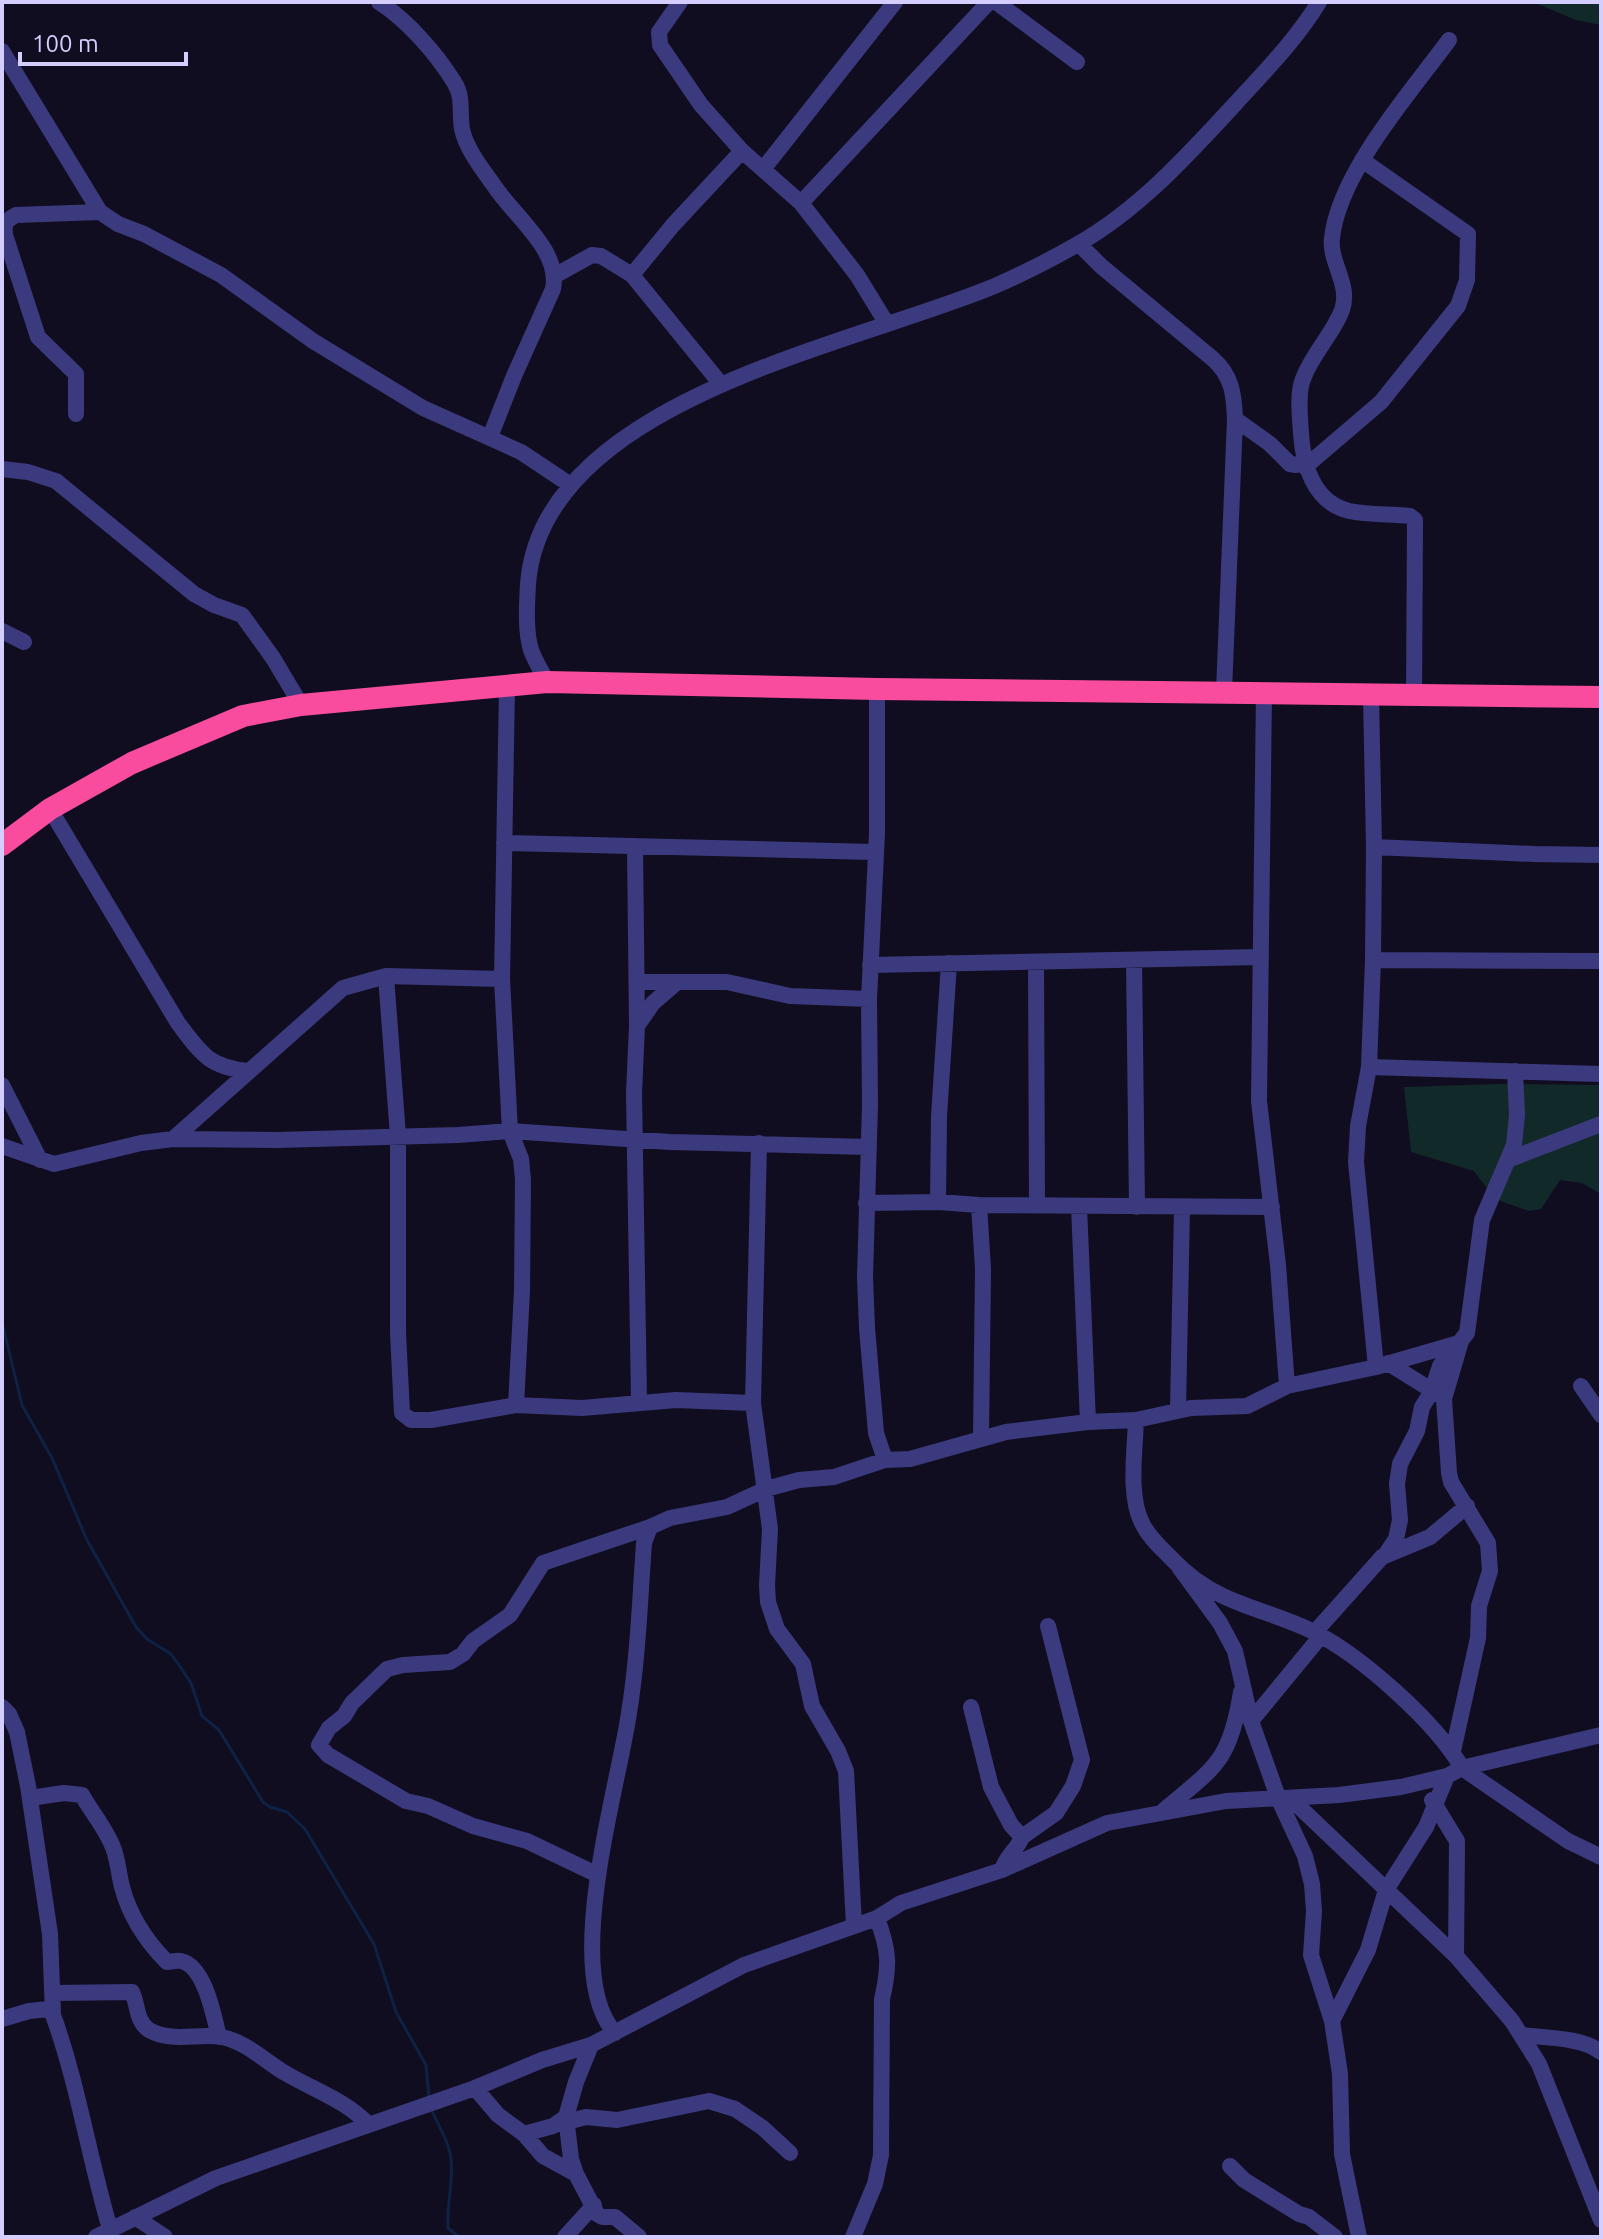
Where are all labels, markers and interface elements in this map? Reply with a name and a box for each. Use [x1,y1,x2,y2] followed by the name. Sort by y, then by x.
[20,16,186,66] scale bar
[32,30,99,57] text: 100 m

